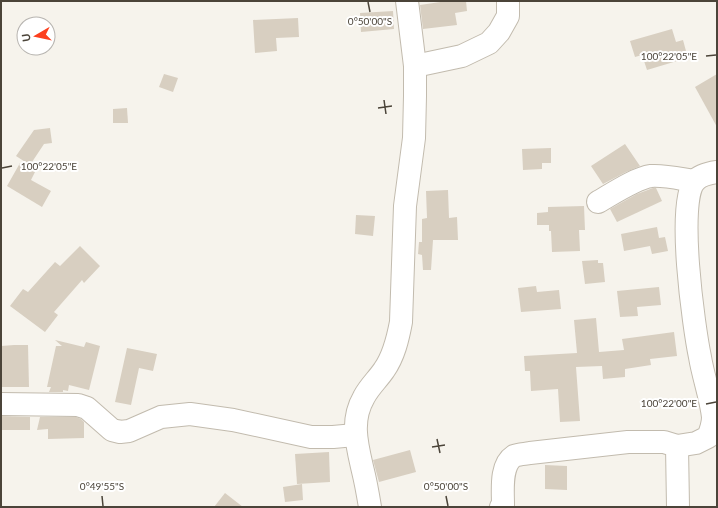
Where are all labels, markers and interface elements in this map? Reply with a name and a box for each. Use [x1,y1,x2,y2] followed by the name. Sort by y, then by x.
[348,15,392,27] text: 0°50'00"S
[16,16,56,56] north arrow
[19,33,33,43] text: U
[641,50,697,62] text: 100°22'05"E
[21,160,77,172] text: 100°22'05"E
[641,397,697,409] text: 100°22'00"E
[80,480,124,492] text: 0°49'55"S
[424,480,468,492] text: 0°50'00"S

